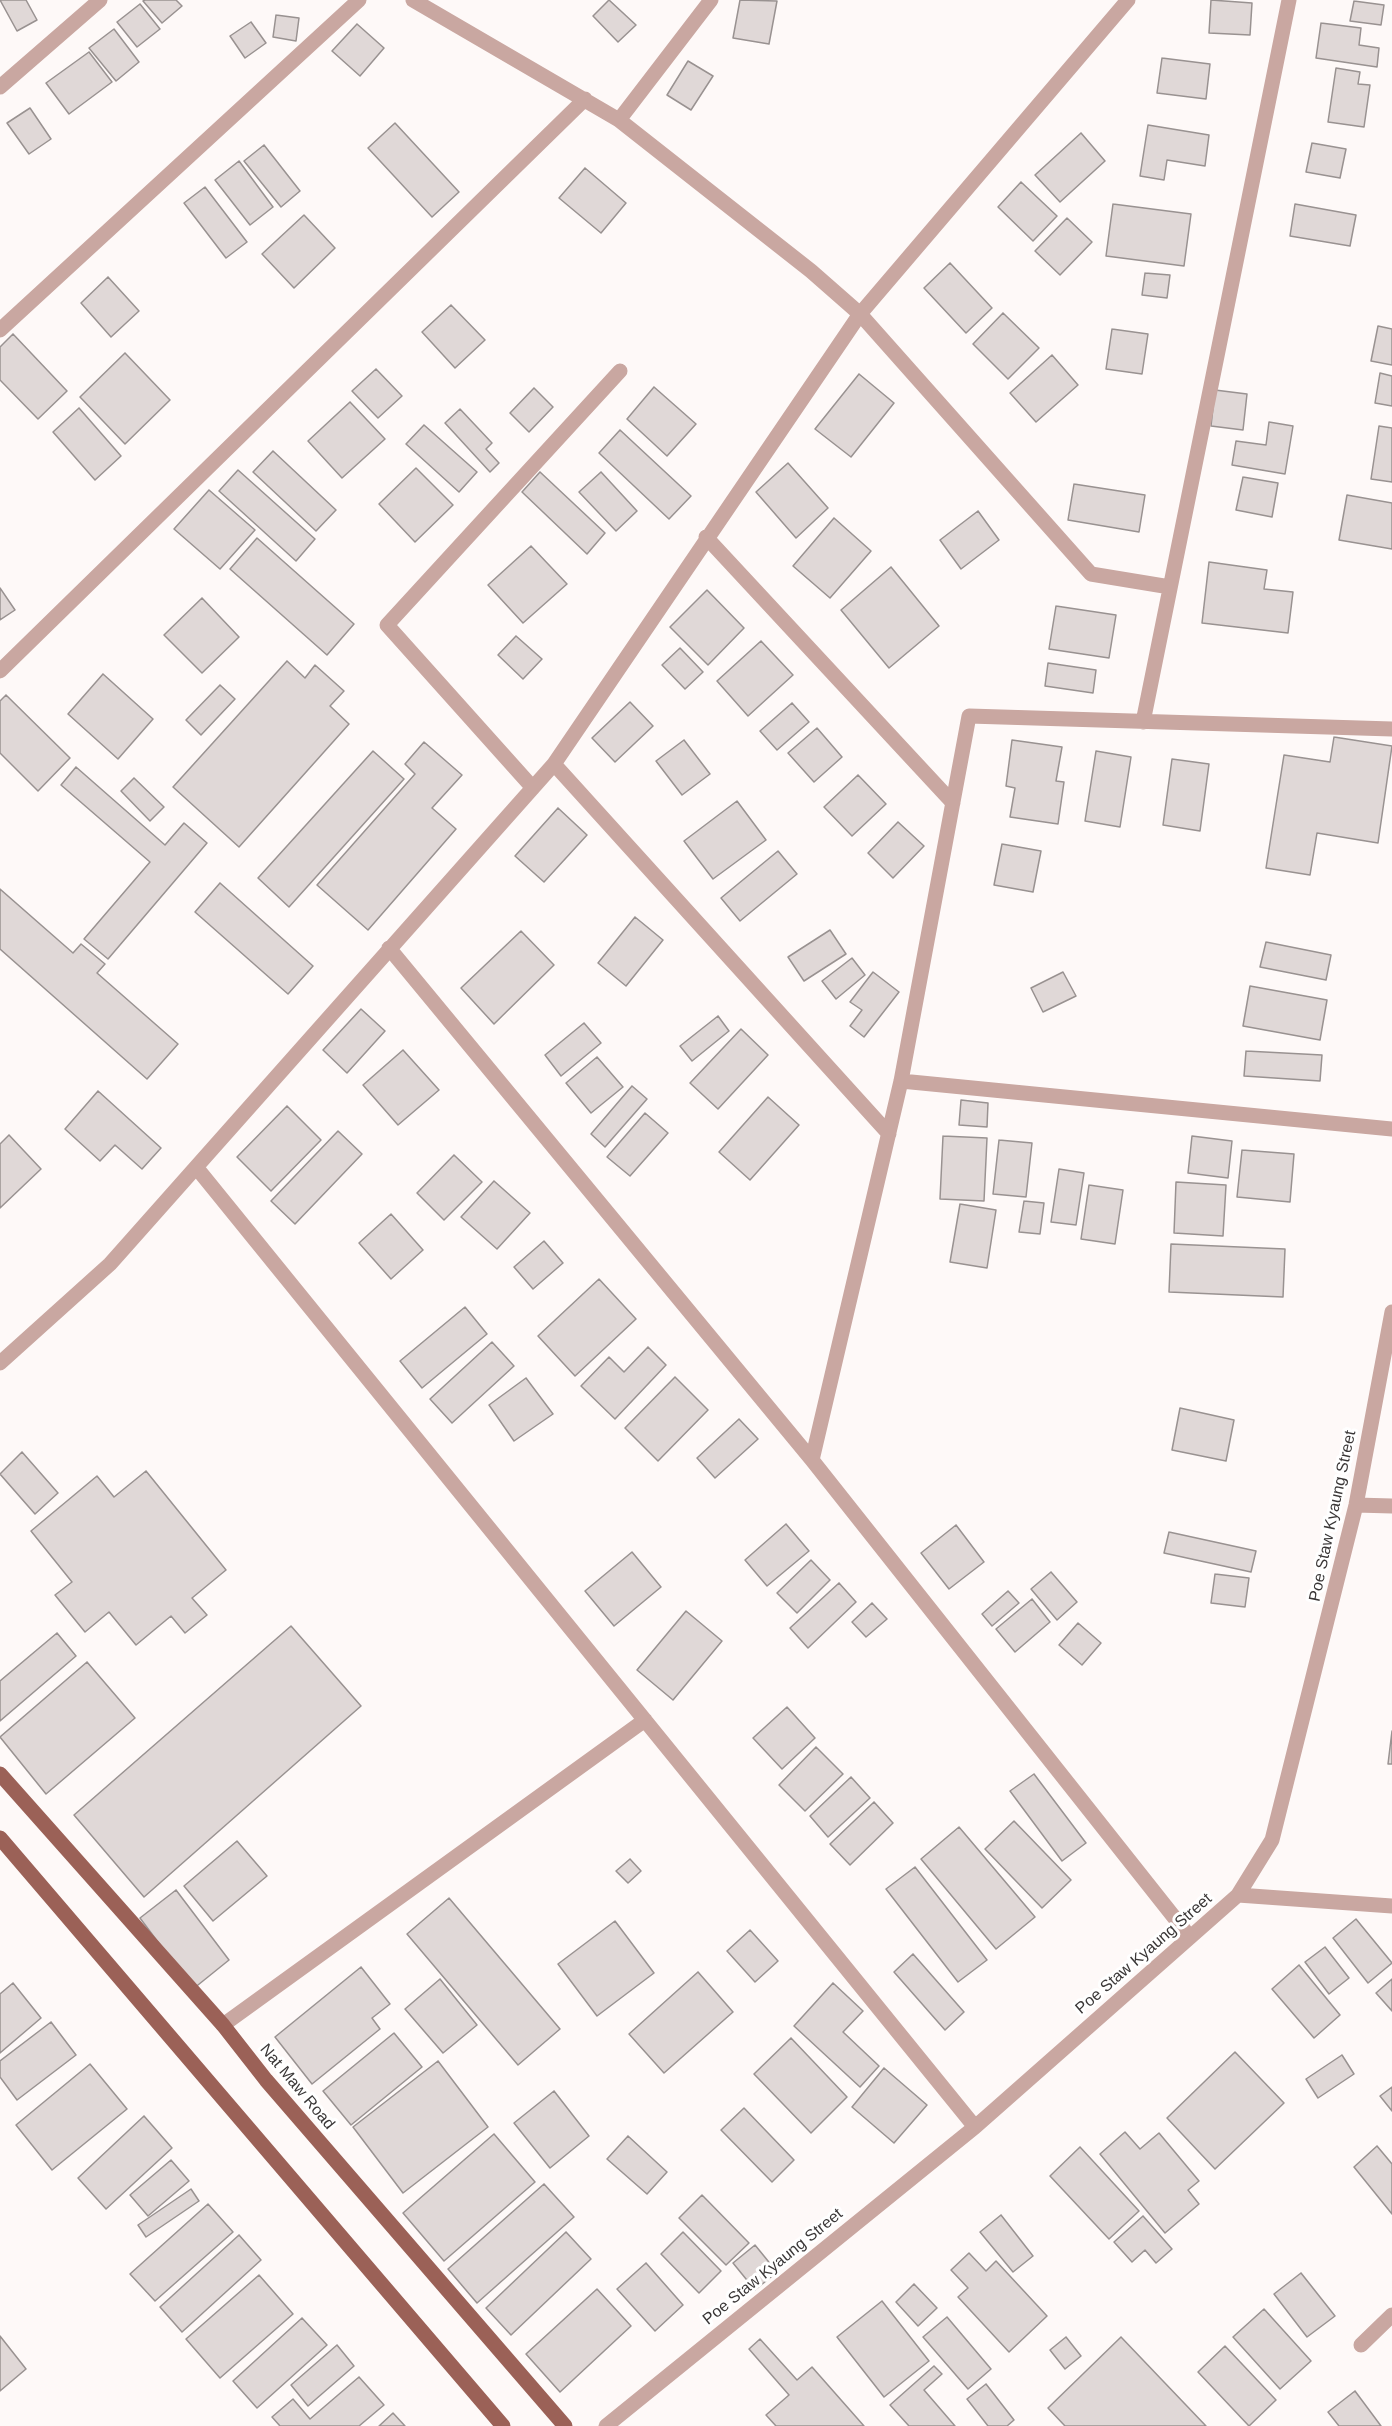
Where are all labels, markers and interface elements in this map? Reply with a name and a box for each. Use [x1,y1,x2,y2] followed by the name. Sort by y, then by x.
[1305,1429,1361,1603] street label: Poe Staw Kyaung Street
[1072,1890,1216,2018] street label: Poe Staw Kyaung Street
[256,2040,338,2134] street label: Nat Maw Road
[699,2205,847,2329] street label: Poe Staw Kyaung Street

